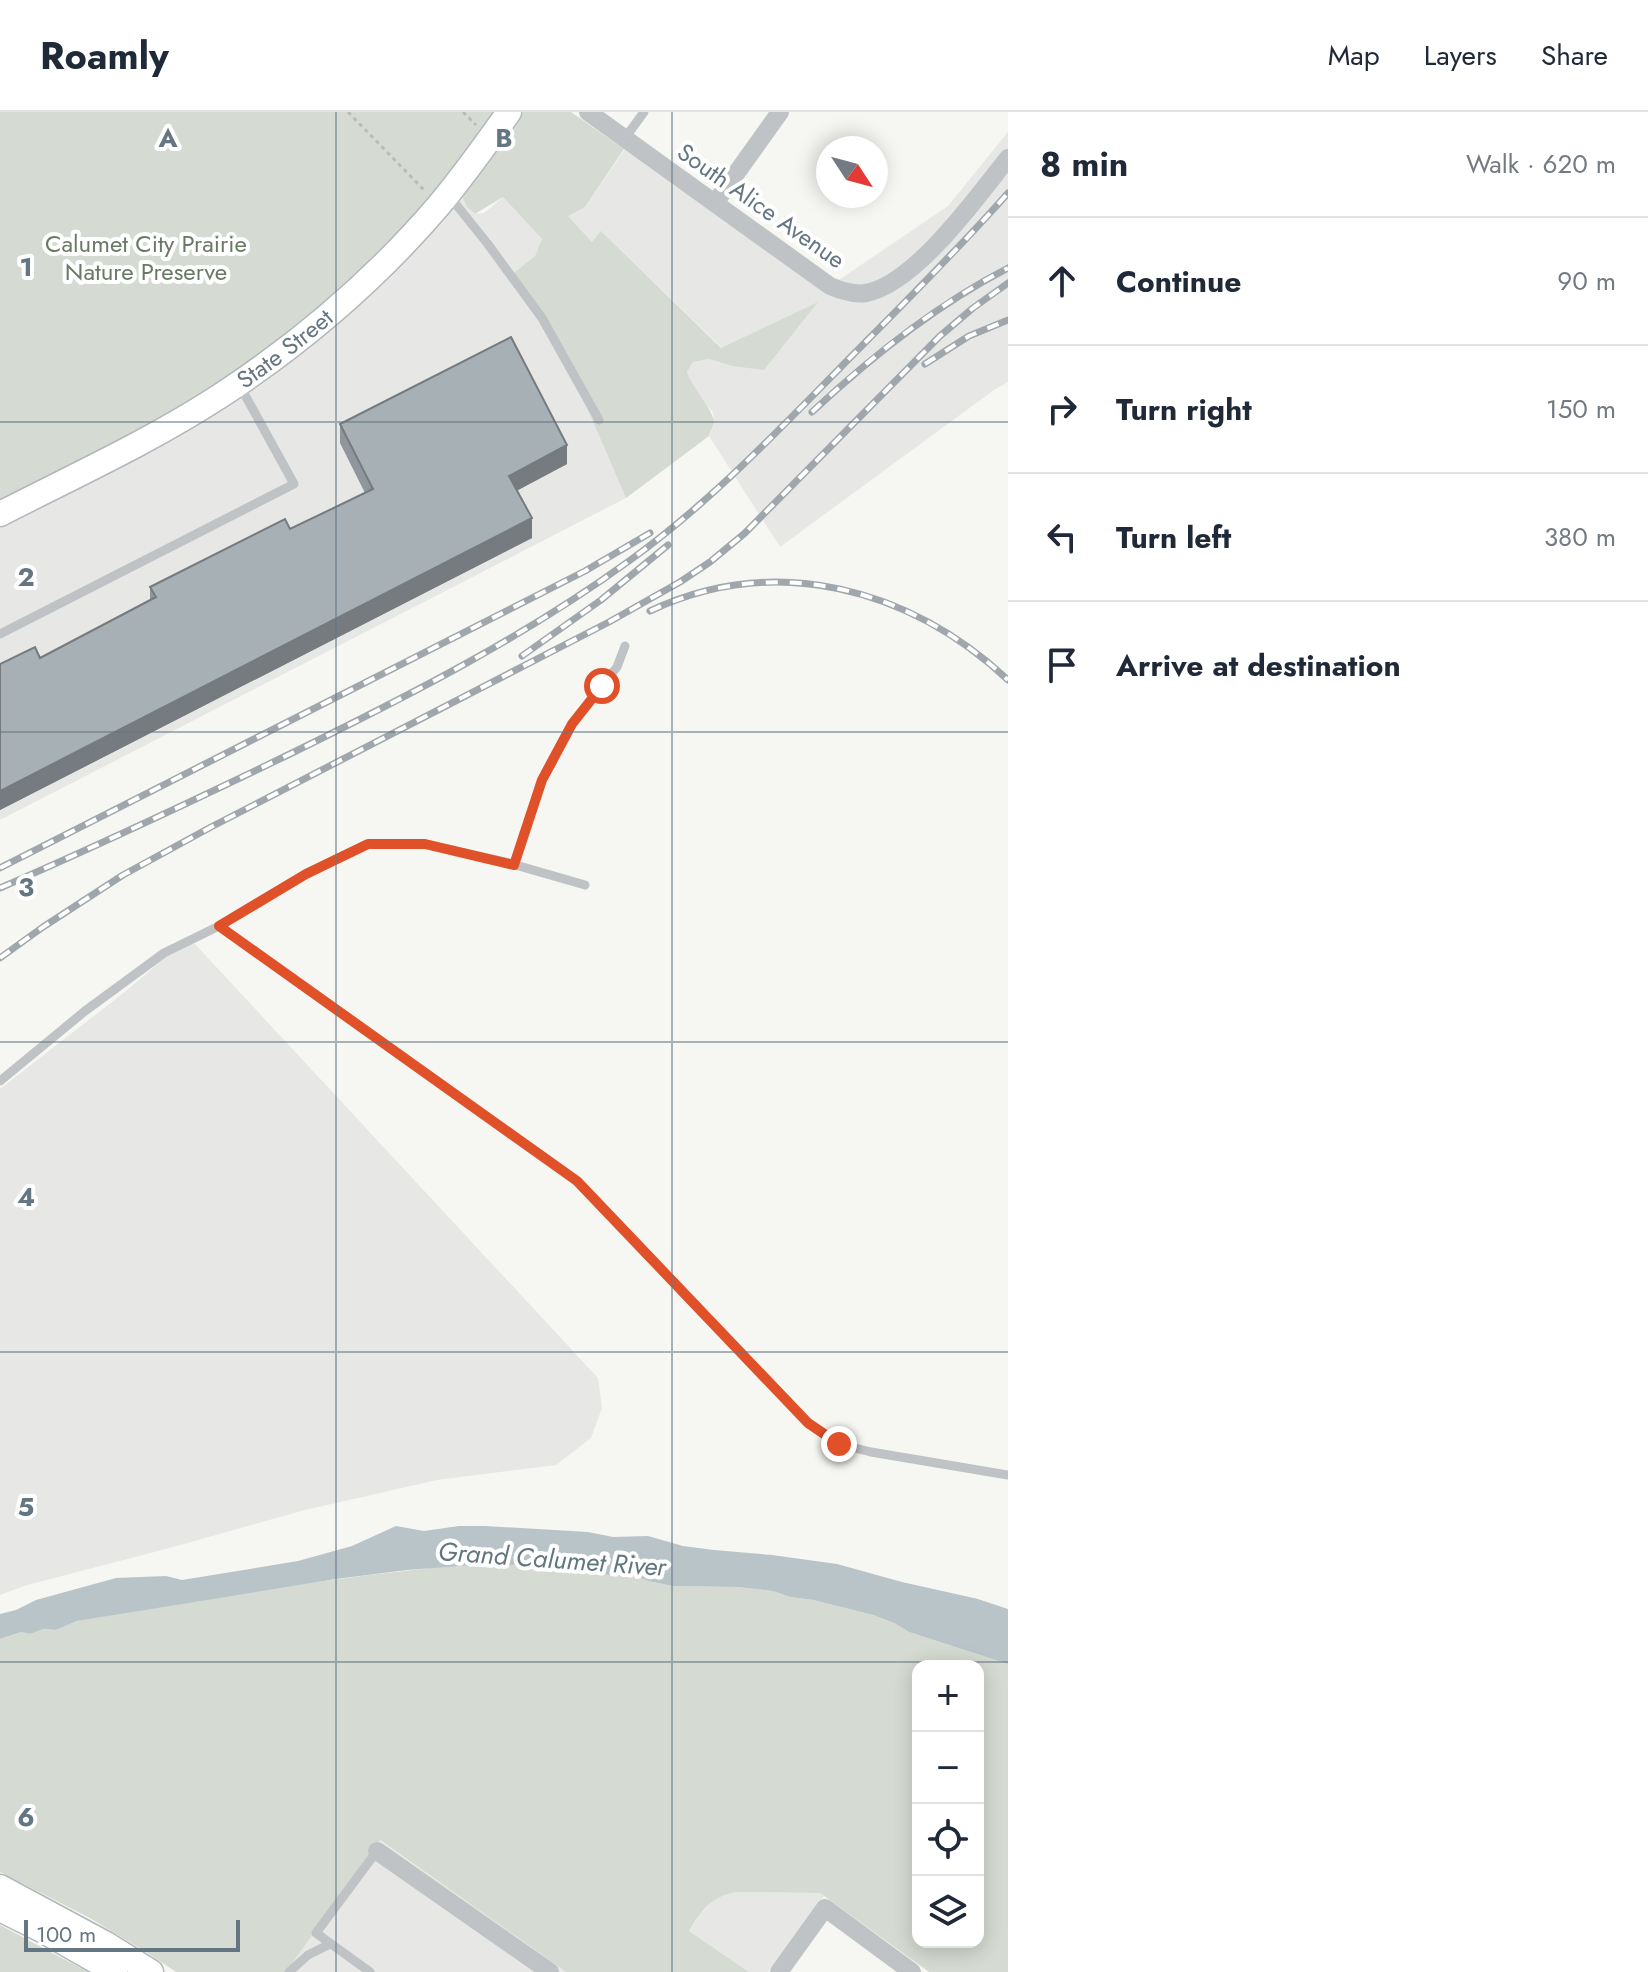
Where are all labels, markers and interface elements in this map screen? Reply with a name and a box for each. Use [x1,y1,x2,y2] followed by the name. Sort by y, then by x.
[40,28,169,83] text: Roamly
[1328,35,1380,76] text: Map
[1424,35,1497,76] text: Layers
[1541,35,1608,76] text: Share
[157,119,178,157] text: A
[495,119,513,157] text: B
[670,135,852,277] street label: South Alice Avenue
[816,136,888,208] north arrow
[1040,140,1128,189] text: 8 min
[1466,145,1616,183] text: Walk · 620 m
[45,226,247,289] park label: Calumet City Prairie Nature Preserve
[19,248,33,286] text: 1
[1040,259,1084,303] icon: ahead
[1116,260,1242,303] text: Continue
[1557,262,1616,300] text: 90 m
[229,300,341,397] street label: State Street
[1040,387,1084,431] icon: right
[1116,388,1252,431] text: Turn right
[1546,390,1616,428] text: 150 m
[1040,515,1084,559] icon: left
[1116,516,1231,559] text: Turn left
[1544,518,1616,556] text: 380 m
[17,558,35,596] text: 2
[1040,643,1084,687] icon: arrive
[1116,644,1401,687] text: Arrive at destination
[584,668,620,704] route start
[18,868,34,906] text: 3
[17,1178,35,1216] text: 4
[821,1426,857,1462] route end
[18,1488,34,1526] text: 5
[437,1532,669,1586] water label: Grand Calumet River
[912,1660,984,1948] map controls
[912,1660,984,1732] button: +
[912,1732,984,1804] button: −
[17,1798,35,1836] text: 6
[912,1804,984,1876] button: locate
[912,1876,984,1948] button: layers
[24,1916,240,1952] scale bar
[36,1918,96,1950] text: 100 m

